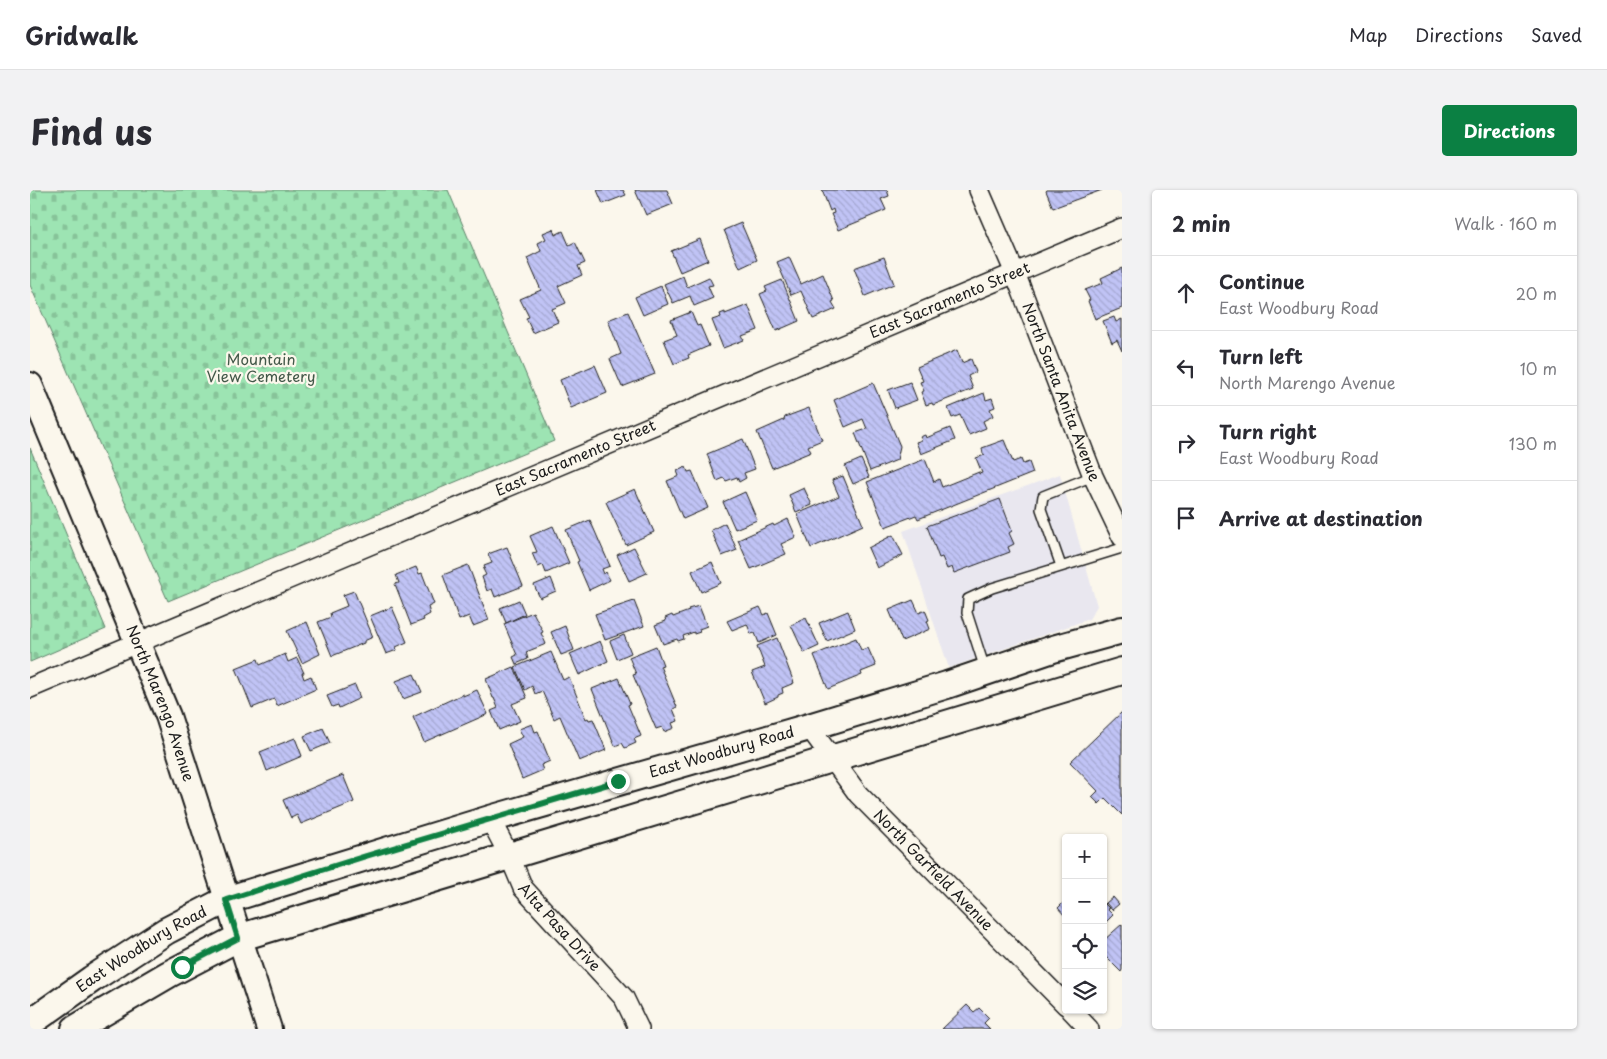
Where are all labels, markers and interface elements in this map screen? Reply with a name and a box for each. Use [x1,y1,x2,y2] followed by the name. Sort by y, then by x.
[25,17,138,53] text: Gridwalk
[1349,21,1387,48] text: Map
[1415,21,1503,48] text: Directions
[1531,21,1582,48] text: Saved
[30,104,152,157] text: Find us
[1442,105,1577,156] button: Directions
[1172,207,1231,239] text: 2 min
[1454,211,1557,235] text: Walk · 160 m
[865,255,1033,343] street label: East Sacramento Street
[1219,267,1305,295] text: Continue
[1172,279,1200,307] icon: ahead
[1516,281,1557,305] text: 20 m
[1219,295,1379,319] text: East Woodbury Road
[1017,299,1107,485] street label: North Santa Anita Avenue
[1219,342,1303,370] text: Turn left
[206,347,316,387] park label: Mountain View Cemetery
[1172,354,1200,382] icon: left
[1520,356,1557,380] text: 10 m
[1219,370,1396,394] text: North Marengo Avenue
[491,413,659,501] street label: East Sacramento Street
[1219,417,1317,445] text: Turn right
[1172,429,1200,457] icon: right
[1509,431,1557,455] text: 130 m
[1219,445,1379,469] text: East Woodbury Road
[1172,504,1200,532] icon: arrive
[1219,504,1423,532] text: Arrive at destination
[121,621,201,784] street label: North Marengo Avenue
[646,719,797,783] street label: East Woodbury Road
[607,770,630,793] route end
[869,803,999,935] street label: North Garfield Avenue
[1062,834,1107,1014] map controls
[1062,834,1107,879] button: +
[514,877,607,976] street label: Alta Pasa Drive
[1062,879,1107,924] button: −
[71,899,210,997] street label: East Woodbury Road
[1062,924,1107,969] button: locate
[171,956,194,979] route start
[1062,969,1107,1014] button: layers

